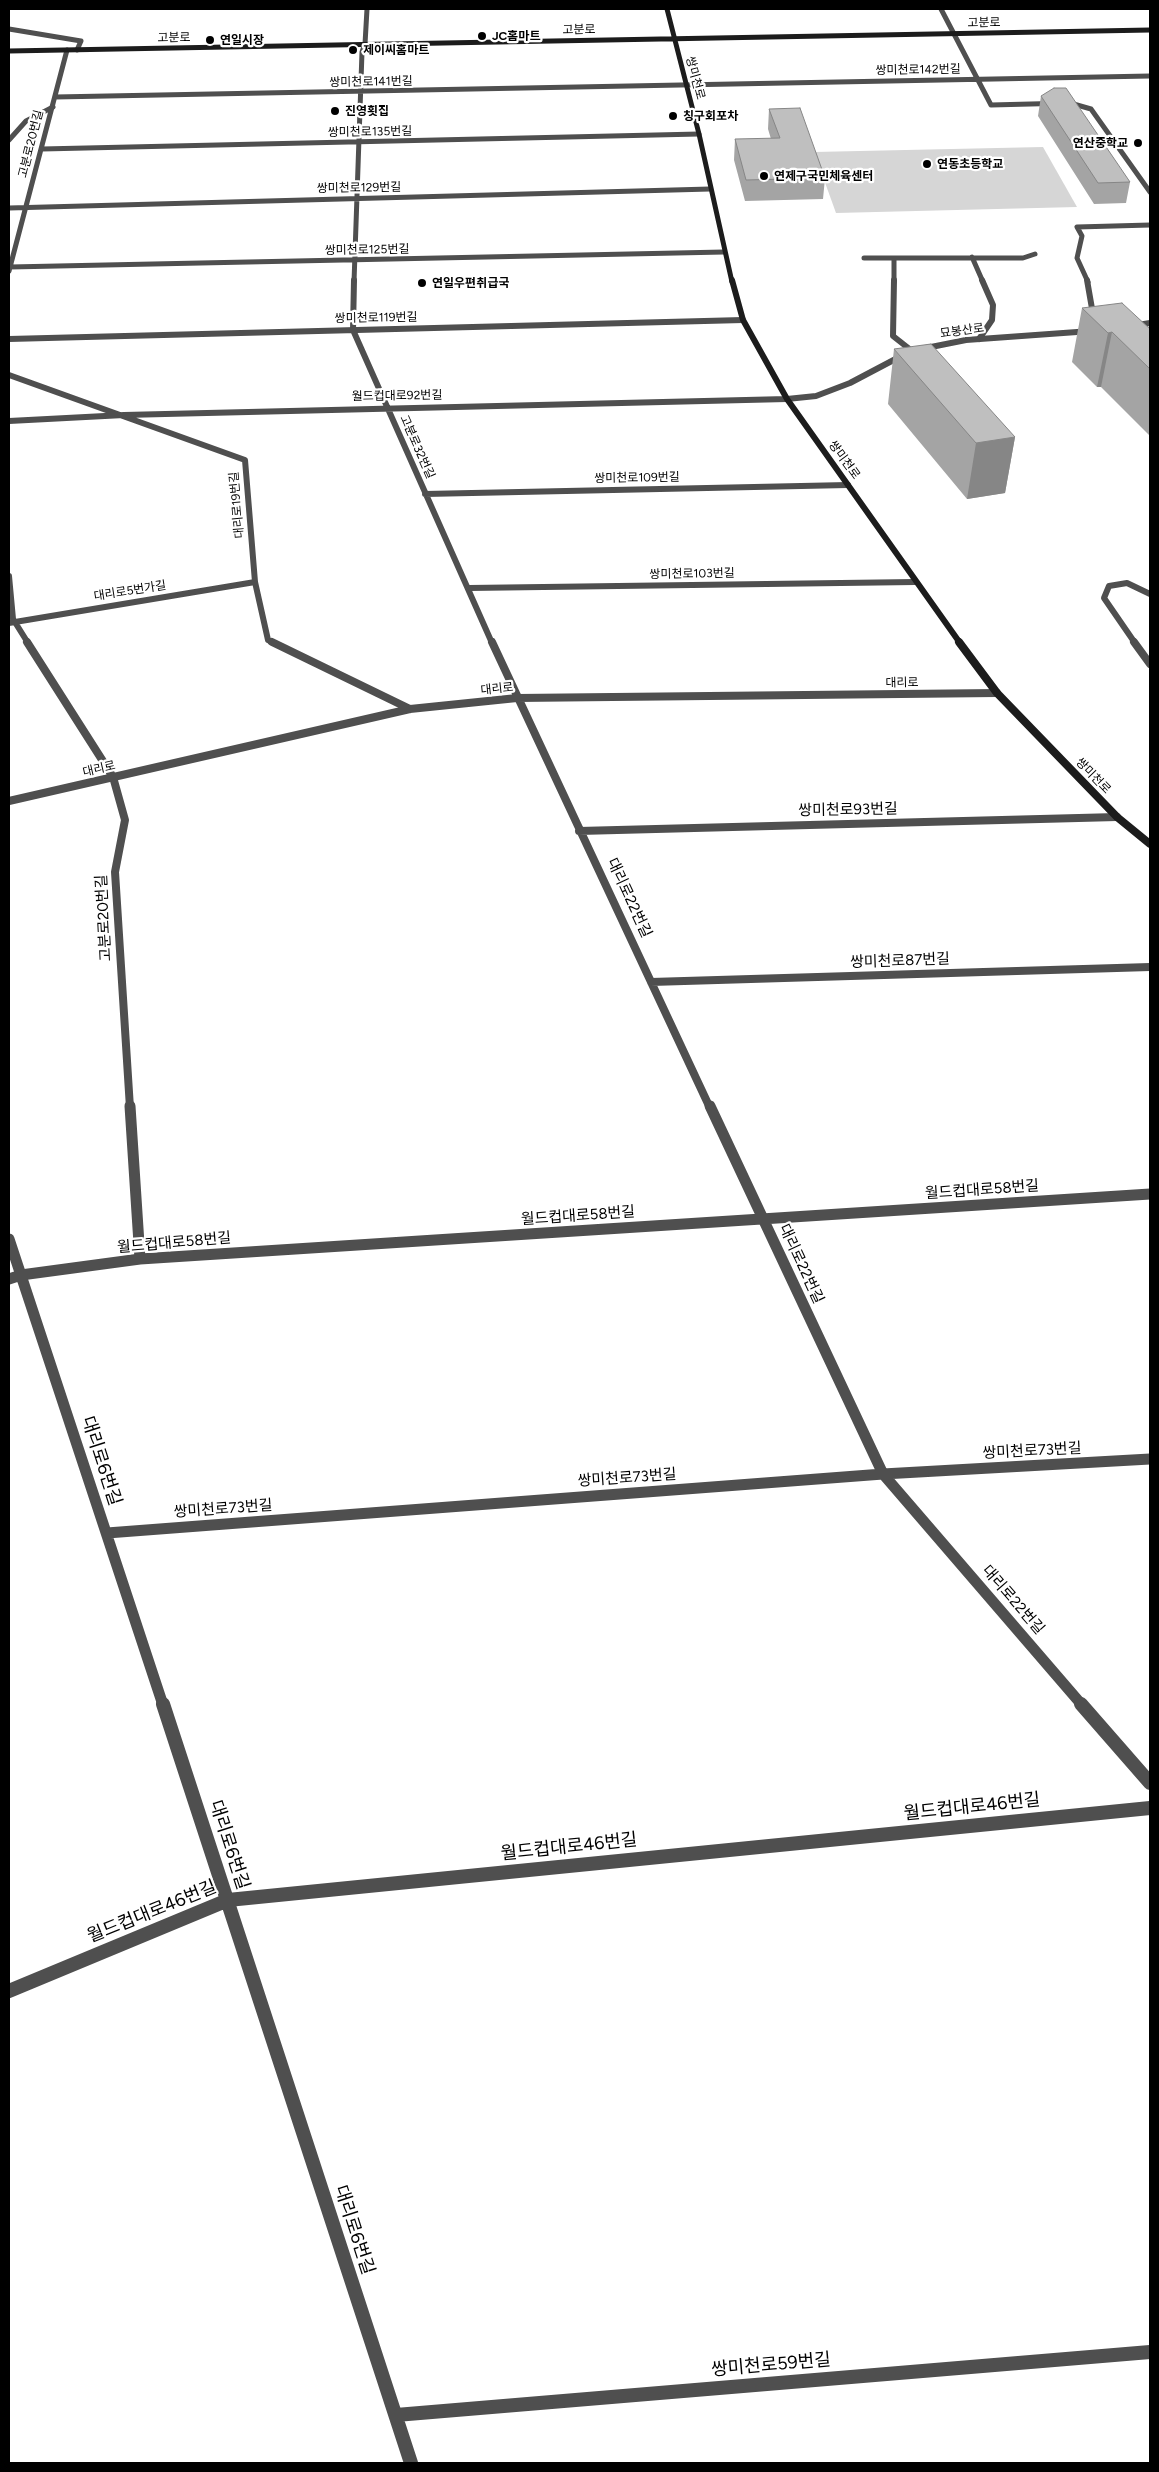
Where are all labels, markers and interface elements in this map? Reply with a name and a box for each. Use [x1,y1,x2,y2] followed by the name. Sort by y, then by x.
[967,16,1001,30] street label: 고분로
[562,23,596,37] street label: 고분로
[492,29,540,43] place label: JC홈마트
[476,30,488,42] marker: JC홈마트
[157,31,191,45] street label: 고분로
[220,33,264,47] place label: 연일시장
[204,34,216,46] marker: 연일시장
[363,43,429,57] place label: 제이씨홈마트
[347,44,359,56] marker: 제이씨홈마트
[682,55,708,101] street label: 쌍미천로
[875,62,961,78] street label: 쌍미천로142번길
[329,74,413,90] street label: 쌍미천로141번길
[345,104,389,118] place label: 진영횟집
[329,105,341,117] marker: 진영횟집
[16,108,46,180] street label: 고분로20번길
[683,109,738,123] place label: 칭구회포차
[667,110,679,122] marker: 칭구회포차
[328,124,412,140] street label: 쌍미천로135번길
[1073,136,1128,150] place label: 연산중학교
[1132,137,1144,149] marker: 연산중학교
[937,157,1003,171] place label: 연동초등학교
[921,158,933,170] marker: 연동초등학교
[774,169,873,183] place label: 연제구국민체육센터
[758,170,770,182] marker: 연제구국민체육센터
[317,180,401,196] street label: 쌍미천로129번길
[324,242,410,258] street label: 쌍미천로125번길
[432,276,509,290] place label: 연일우편취급국
[416,277,428,289] marker: 연일우편취급국
[334,310,418,326] street label: 쌍미천로119번길
[939,321,985,341] street label: 묘봉산로
[351,388,443,404] street label: 월드컵대로92번길
[397,413,437,481] street label: 고분로32번길
[825,438,863,482] street label: 쌍미천로
[594,470,680,486] street label: 쌍미천로109번길
[227,471,247,539] street label: 대리로19번길
[649,566,735,582] street label: 쌍미천로103번길
[93,578,167,604] street label: 대리로5번가길
[885,676,919,690] street label: 대리로
[480,680,514,698] street label: 대리로
[1072,755,1114,797] street label: 쌍미천로
[81,758,117,780] street label: 대리로
[798,800,898,820] street label: 쌍미천로93번길
[603,855,655,941] street label: 대리로22번길
[93,874,115,962] street label: 고분로20번길
[850,950,950,972] street label: 쌍미천로87번길
[924,1177,1040,1203] street label: 월드컵대로58번길
[520,1203,636,1229] street label: 월드컵대로58번길
[775,1221,827,1307] street label: 대리로22번길
[116,1229,232,1257] street label: 월드컵대로58번길
[76,1413,126,1509] street label: 대리로6번길
[982,1439,1082,1463] street label: 쌍미천로73번길
[577,1466,677,1490] street label: 쌍미천로73번길
[173,1497,273,1521] street label: 쌍미천로73번길
[978,1562,1048,1638] street label: 대리로22번길
[903,1789,1041,1825] street label: 월드컵대로46번길
[204,1797,254,1893] street label: 대리로6번길
[500,1829,638,1865] street label: 월드컵대로46번길
[84,1876,220,1948] street label: 월드컵대로46번길
[329,2182,379,2278] street label: 대리로6번길
[710,2349,832,2381] street label: 쌍미천로59번길

